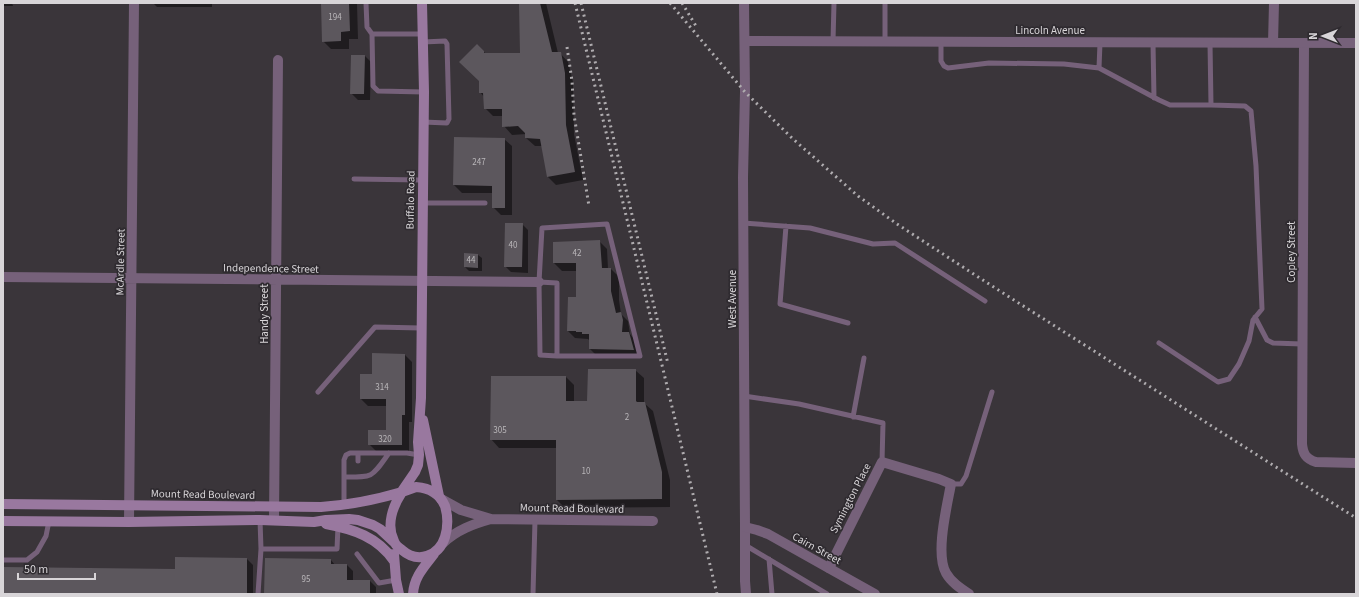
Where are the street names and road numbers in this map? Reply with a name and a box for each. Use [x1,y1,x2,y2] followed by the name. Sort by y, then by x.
[1015,23,1085,38] street label: Lincoln Avenue
[402,171,419,229] street label: Buffalo Road
[1284,221,1299,283] street label: Copley Street
[112,228,129,296] street label: McArdle Street
[223,260,319,277] street label: Independence Street
[725,269,740,328] street label: West Avenue
[257,284,272,344] street label: Handy Street
[826,460,875,536] street label: Symington Place
[151,486,255,503] street label: Mount Read Boulevard
[520,500,624,517] street label: Mount Read Boulevard
[789,529,844,568] street label: Cairn Street

